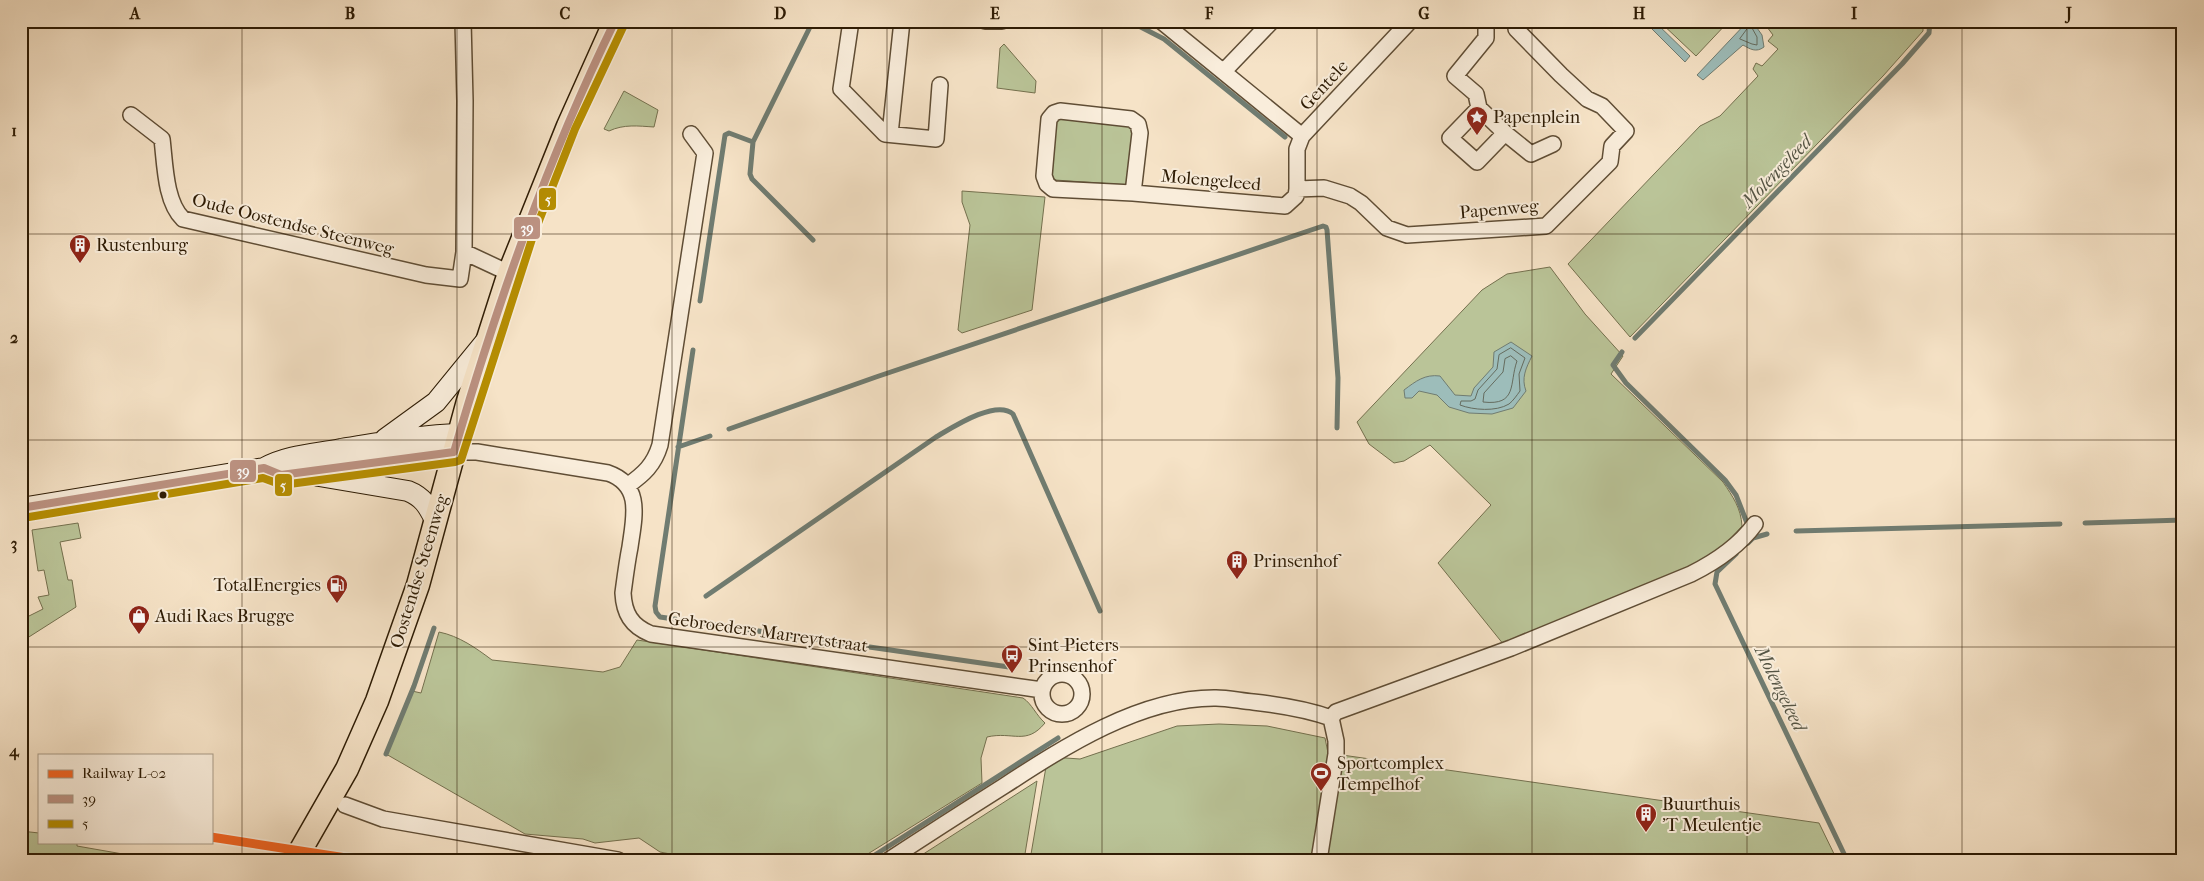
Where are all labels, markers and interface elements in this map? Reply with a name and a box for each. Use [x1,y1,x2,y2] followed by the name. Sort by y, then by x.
[129,4,141,23] text: A
[345,4,355,23] text: B
[560,4,571,23] text: C
[774,4,786,23] text: D
[990,4,1000,23] text: E
[1204,4,1214,23] text: F
[1418,4,1430,23] text: G
[1633,4,1646,23] text: H
[1851,4,1858,23] text: I
[2064,4,2072,24] text: J
[1296,56,1353,115] street label: Gentele
[1465,105,1489,136] place icon: Papenplein
[1493,107,1581,128] place label: Papenplein
[11,121,17,140] text: 1
[1736,129,1818,214] water label: Molengeleed
[1160,166,1262,195] street label: Molengeleed
[538,187,557,211] line badge: 5
[190,189,396,260] street label: Oude Oostendse Steenweg
[545,191,551,208] text: 5
[1459,196,1540,223] street label: Papenweg
[513,216,541,240] line badge: 39
[520,220,534,237] text: 39
[68,233,92,264] building icon: Rustenburg
[96,235,188,256] place label: Rustenburg
[10,328,18,347] text: 2
[229,459,257,483] line badge: 39
[236,463,250,480] text: 39
[274,473,293,497] line badge: 5
[280,477,286,494] text: 5
[158,490,168,500] unlabelled marker
[386,491,453,651] street label: Oostendse Steenweg
[11,534,17,554] text: 3
[1225,549,1249,580] building icon: Prinsenhof
[1253,551,1342,572] place label: Prinsenhof
[325,573,349,604] fuel station icon: TotalEnergies
[213,575,321,596] place label: TotalEnergies
[127,604,151,635] shop icon: Audi Raes Brugge
[154,606,294,627] place label: Audi Raes Brugge
[667,608,870,657] street label: Gebroeders Marreytstraat
[1028,635,1119,677] place label: Sint-Pieters Prinsenhof
[1749,641,1811,737] water label: Molengeleed
[1000,643,1024,674] bus stop icon: Sint-Pieters Prinsenhof
[8,741,20,761] text: 4
[1337,753,1444,795] place label: Sportcomplex Tempelhof
[38,754,212,844] legend
[1309,761,1333,792] sports icon: Sportcomplex Tempelhof
[82,764,167,782] text: Railway L-02
[82,790,96,808] text: 39
[1662,794,1761,836] place label: Buurthuis 'T Meulentje
[1634,802,1658,833] building icon: Buurthuis 'T Meulentje
[82,814,88,832] text: 5

